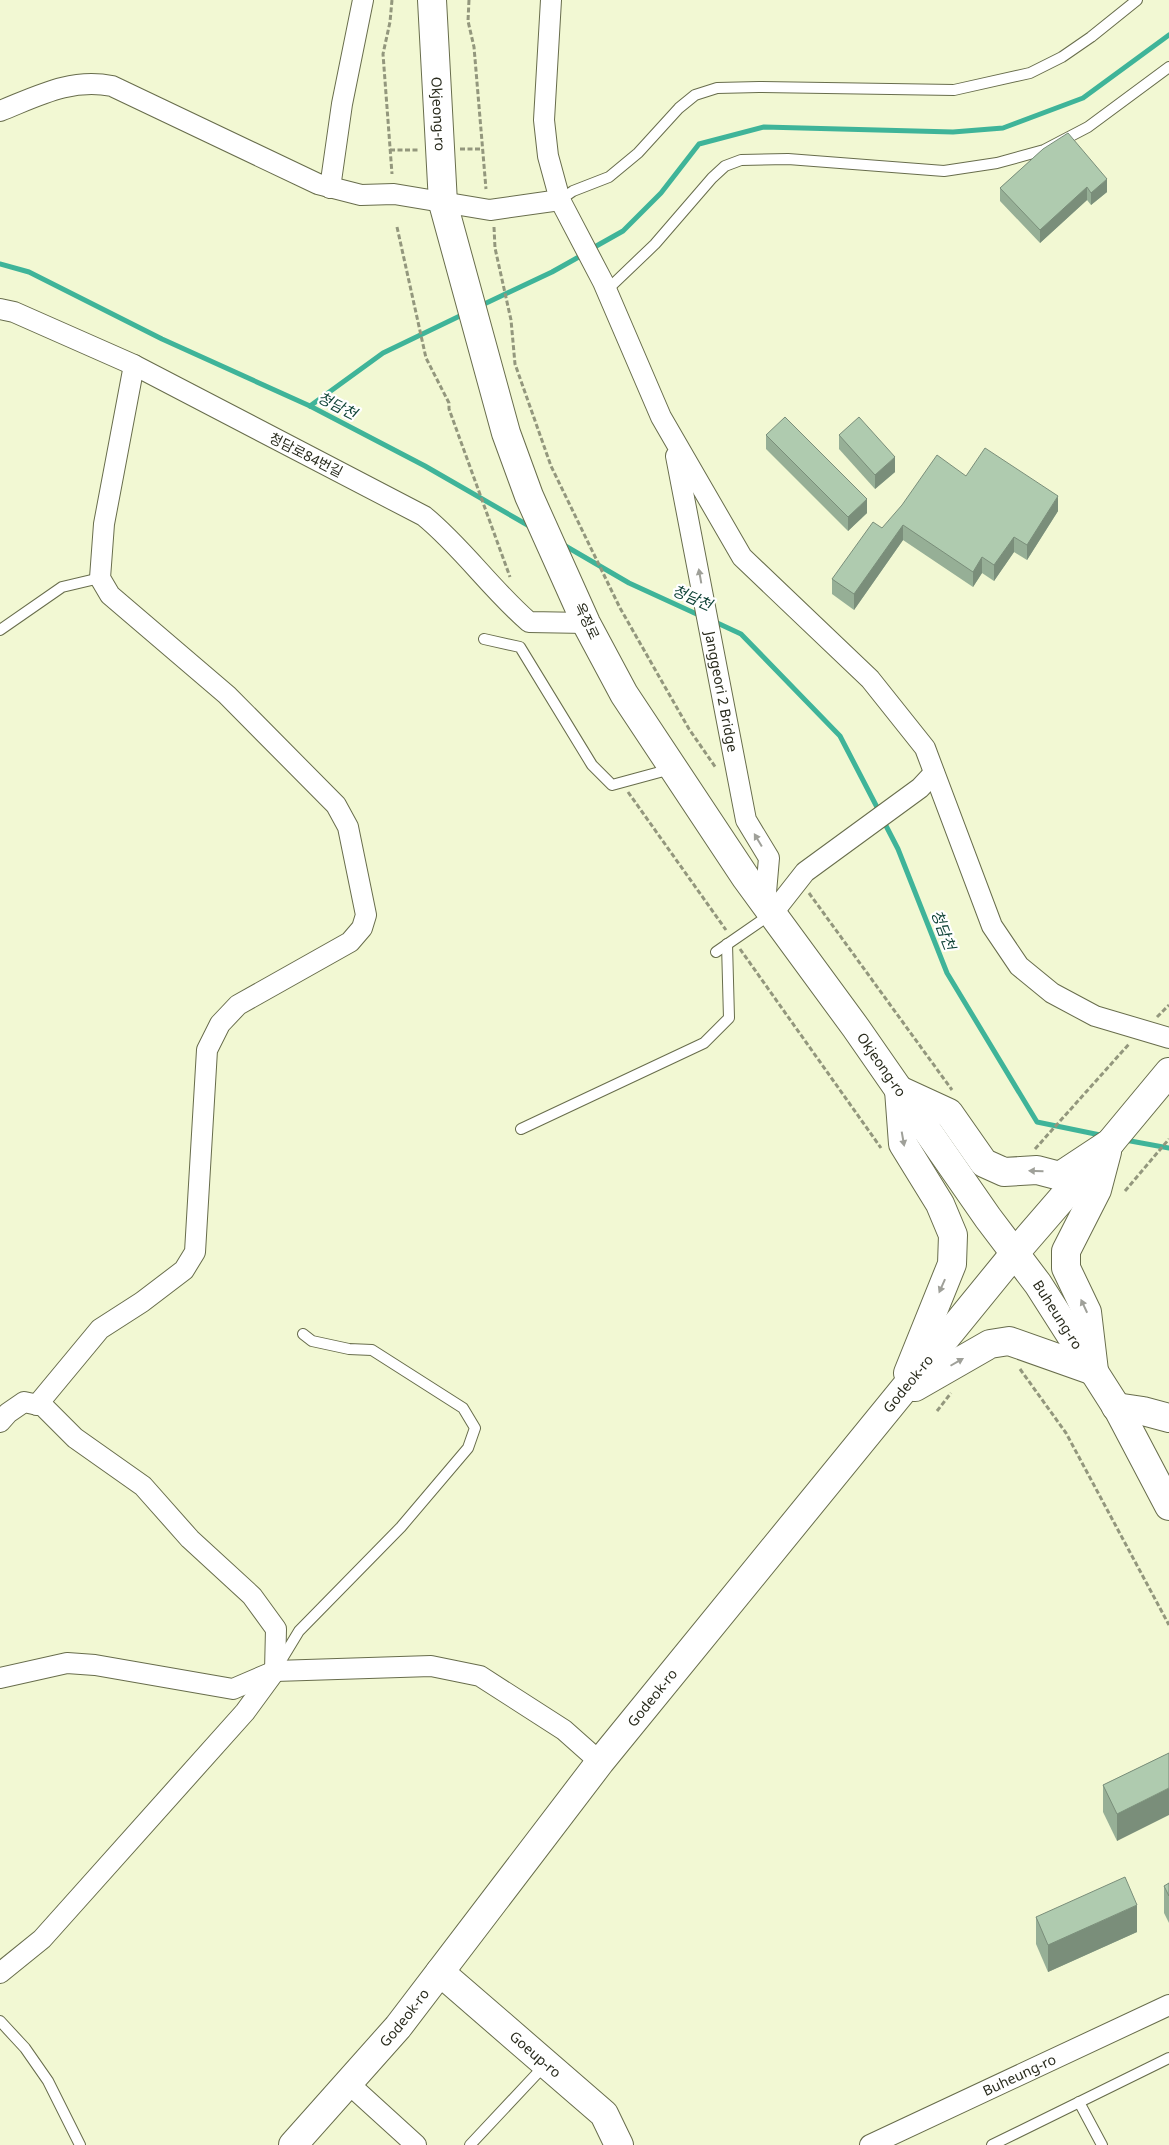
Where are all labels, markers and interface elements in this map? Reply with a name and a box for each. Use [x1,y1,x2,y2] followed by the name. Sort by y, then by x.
[427,76,450,151] street label: Okjeong-ro
[314,387,362,424] water label: 청담천
[266,428,346,481] street label: 청담로84번길
[696,567,704,583] one-way arrow
[669,580,717,616] water label: 청담천
[571,599,604,642] street label: 옥정로
[701,628,743,754] street label: Janggeori 2 Bridge
[754,834,763,847] one-way arrow
[927,907,961,955] water label: 청담천
[853,1028,911,1100] street label: Okjeong-ro
[900,1131,908,1147] one-way arrow
[1028,1167,1044,1175] one-way arrow
[1029,1276,1087,1353] street label: Buheung-ro
[938,1279,946,1293] one-way arrow
[1079,1299,1087,1313] one-way arrow
[878,1351,937,1417] street label: Godeok-ro
[951,1358,964,1367] one-way arrow
[623,1664,681,1730] street label: Godeok-ro
[375,1984,433,2051] street label: Godeok-ro
[506,2026,565,2082] street label: Goeup-ro
[980,2049,1059,2100] street label: Buheung-ro

